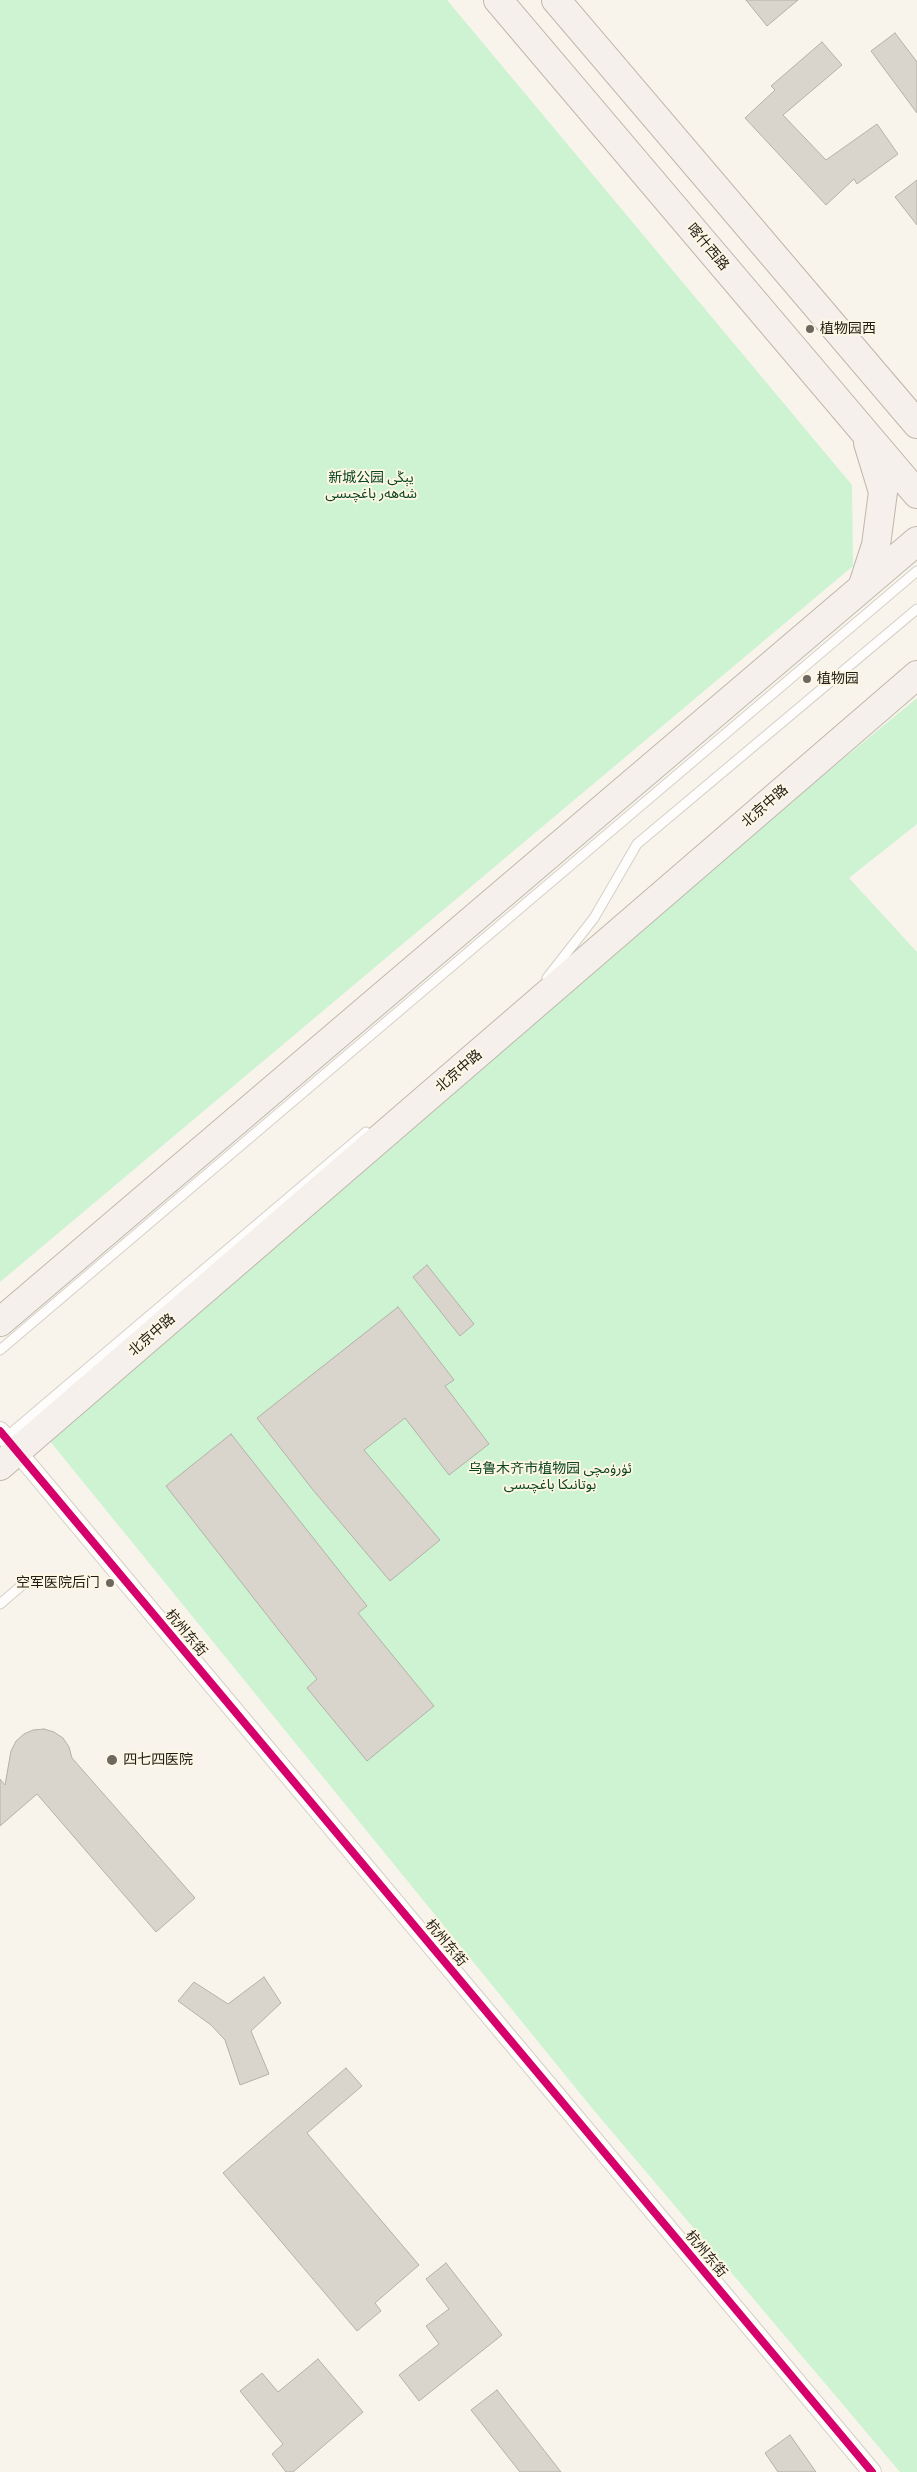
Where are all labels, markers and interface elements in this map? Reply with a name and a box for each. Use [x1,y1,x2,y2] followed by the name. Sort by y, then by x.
[684,220,732,274] street label: 喀什西路
[820,321,876,337] place label: 植物园西
[804,323,816,335] marker: 植物园西
[325,470,417,502] park label: 新城公园 يېڭى شەھەر باغچىسى
[817,671,859,687] place label: 植物园
[801,673,813,685] marker: 植物园
[738,781,792,831] street label: 北京中路
[432,1046,486,1096] street label: 北京中路
[125,1310,179,1360] street label: 北京中路
[468,1461,632,1494] park label: 乌鲁木齐市植物园 ئۈرۈمچى بوتانىكا باغچىسى
[16,1575,100,1591] place label: 空军医院后门
[104,1577,116,1589] marker: 空军医院后门
[162,1606,210,1660] street label: 杭州东街
[123,1752,193,1768] place label: 四七四医院
[105,1753,119,1767] marker: 四七四医院
[422,1916,470,1970] street label: 杭州东街
[682,2227,730,2281] street label: 杭州东街

